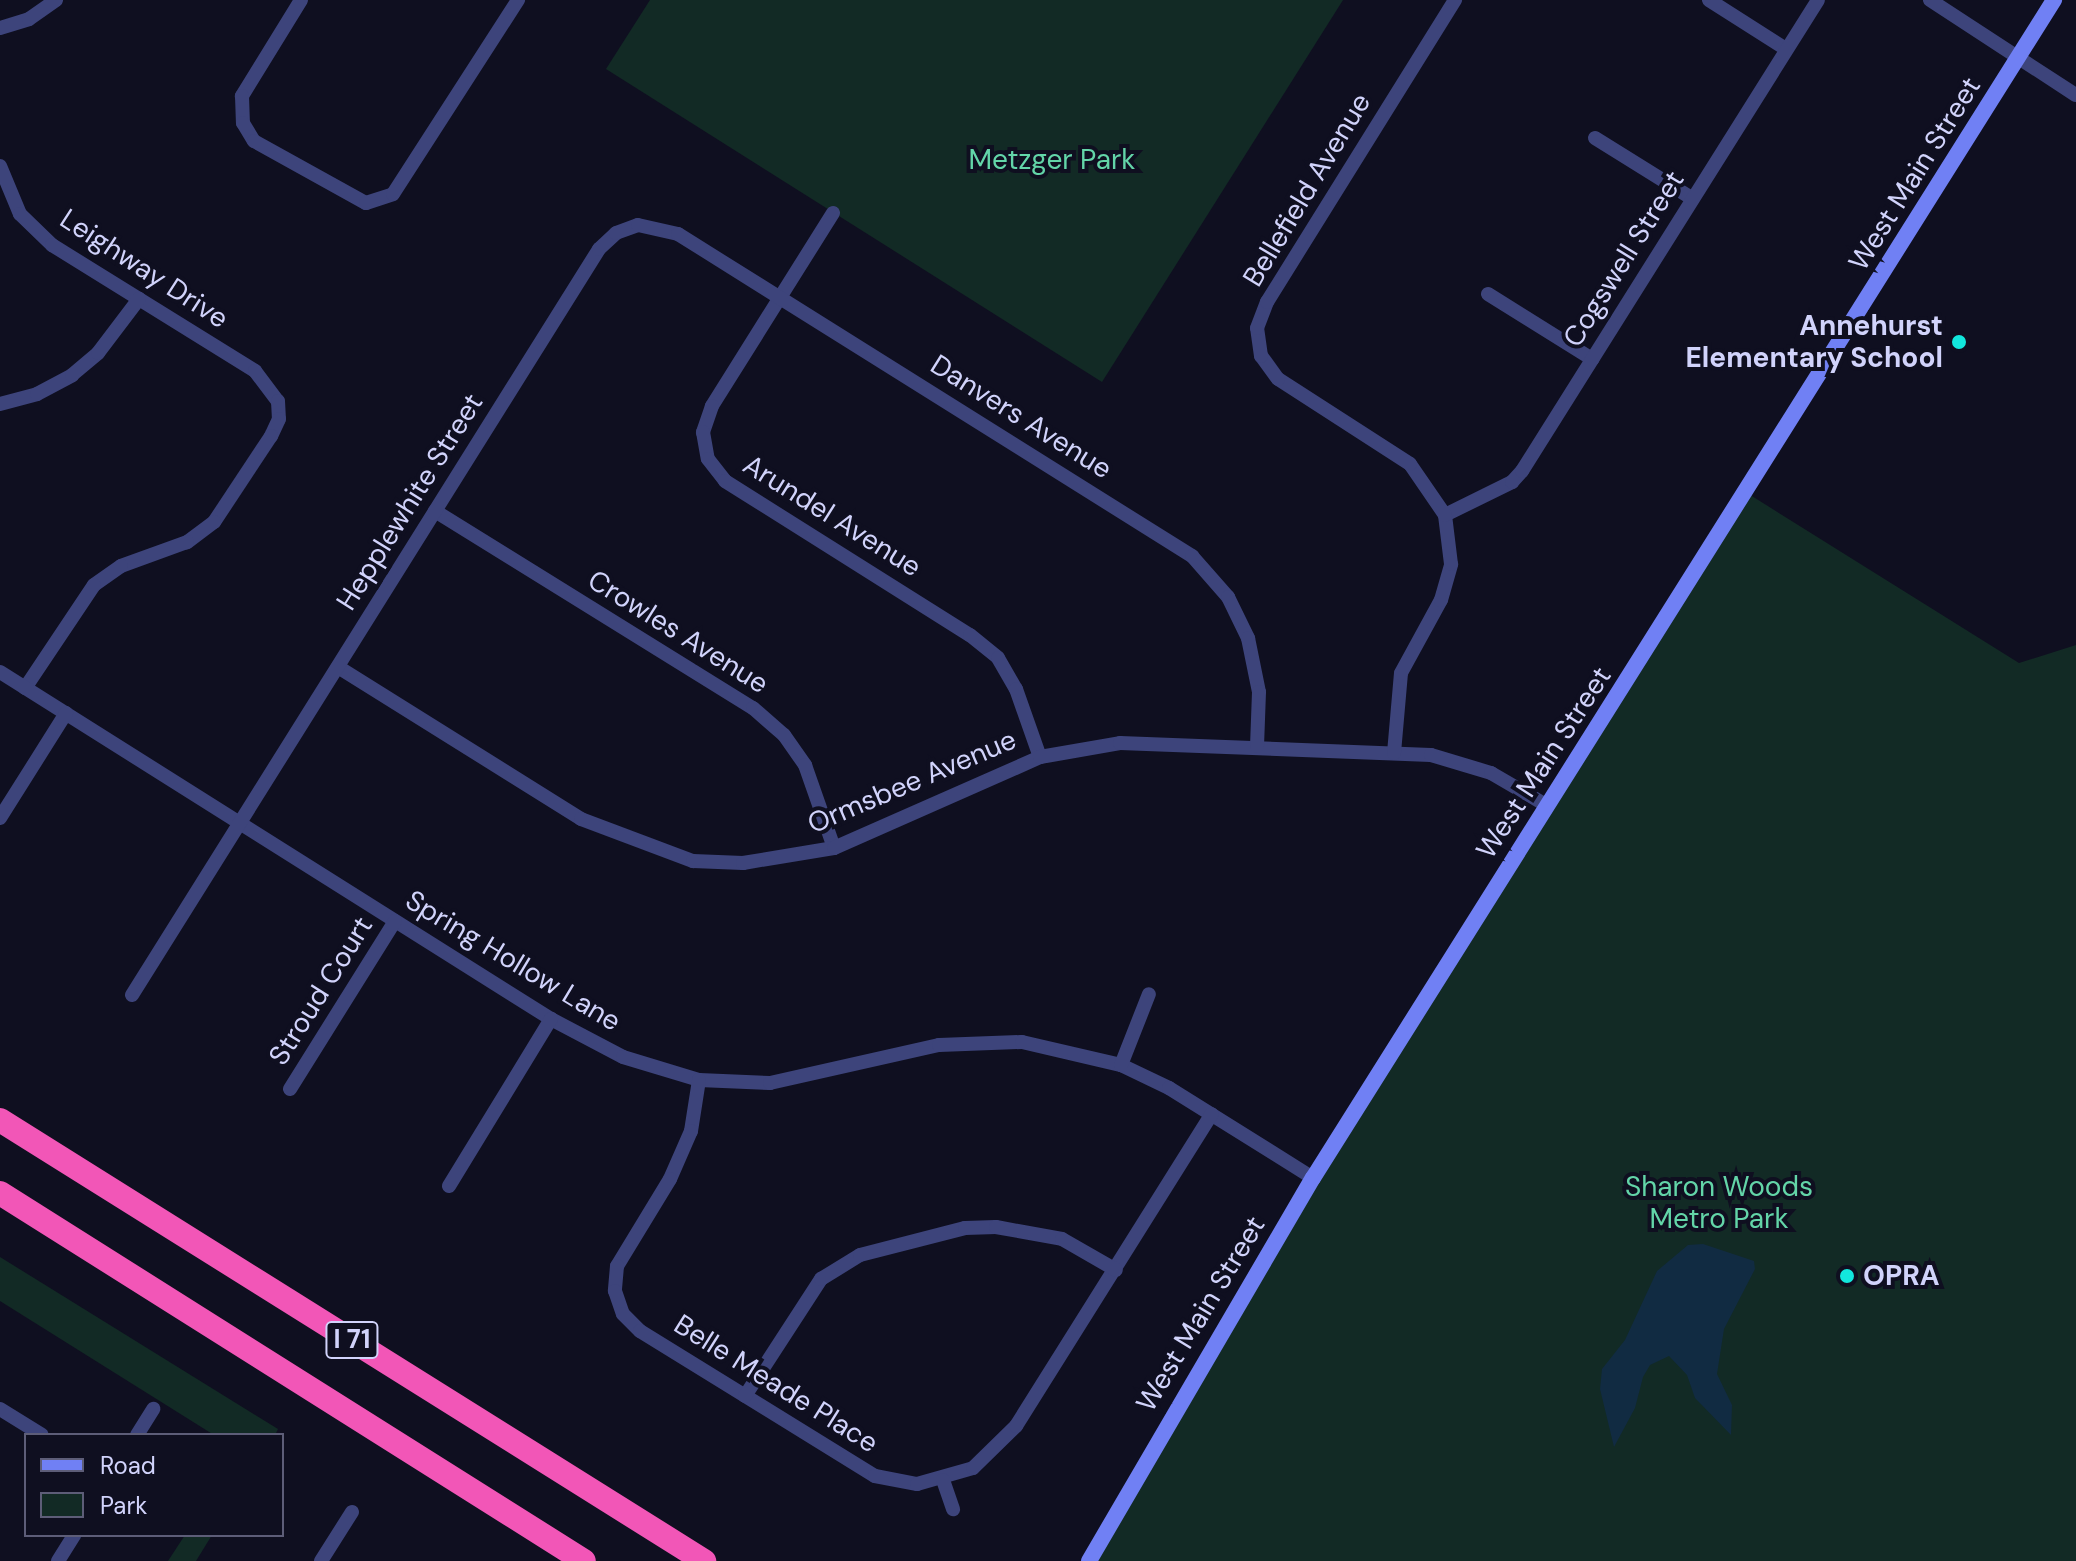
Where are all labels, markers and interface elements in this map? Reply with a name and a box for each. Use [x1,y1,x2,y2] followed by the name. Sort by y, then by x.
[1842,71,1988,277] street label: West Main Street
[1236,87,1378,293] street label: Bellefield Avenue
[969,143,1135,177] park label: Metzger Park
[1556,165,1692,353] street label: Cogswell Street
[54,202,234,336] street label: Leighway Drive
[1686,309,1943,375] place label: Annehurst Elementary School
[1950,333,1968,351] marker: Annehurst Elementary School
[924,348,1118,486] street label: Danvers Avenue
[330,387,490,617] street label: Hepplewhite Street
[737,448,927,584] street label: Arundel Avenue
[582,563,774,701] street label: Crowles Avenue
[1470,661,1618,865] street label: West Main Street
[803,723,1021,841] street label: Ormsbee Avenue
[399,884,627,1038] street label: Spring Hollow Lane
[262,911,380,1071] street label: Stroud Court
[1625,1170,1813,1236] park label: Sharon Woods Metro Park
[1129,1210,1273,1418] street label: West Main Street
[1863,1259,1940,1293] place label: OPRA
[1838,1267,1856,1285] marker: OPRA
[668,1308,884,1460] street label: Belle Meade Place
[324,1318,380,1362] road number: I 71
[24,1433,284,1537] legend
[100,1450,156,1481] text: Road
[100,1490,147,1521] text: Park

